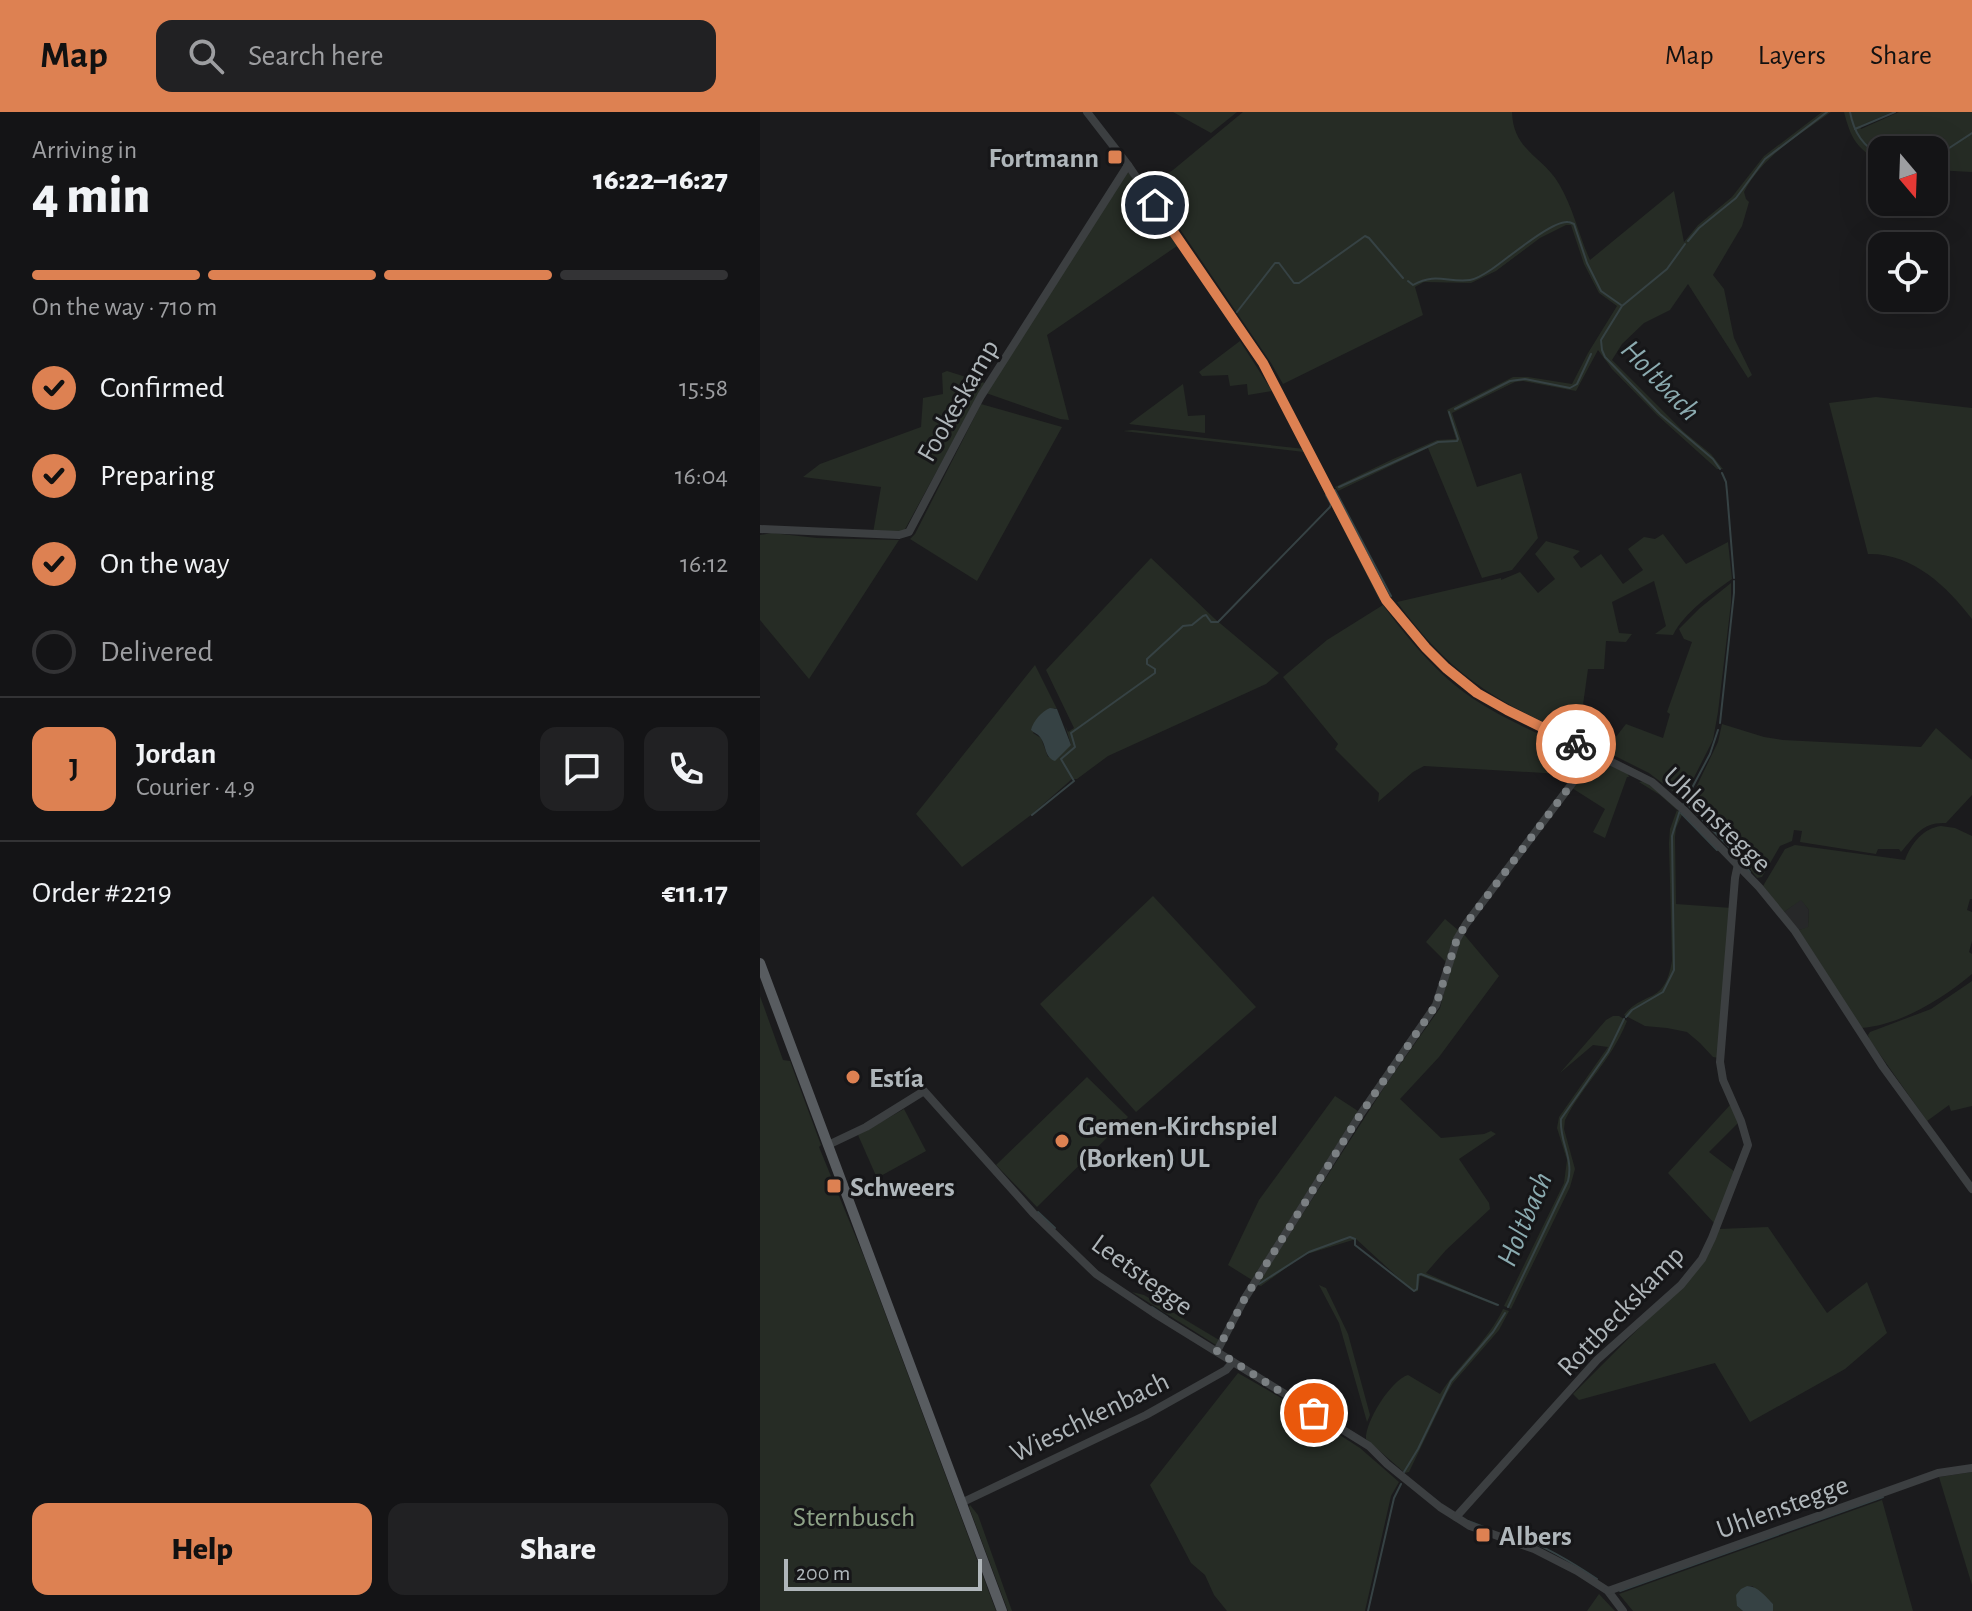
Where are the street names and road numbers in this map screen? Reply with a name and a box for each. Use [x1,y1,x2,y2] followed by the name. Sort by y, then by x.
[913,335,1005,467] street label: Fookeskamp
[1657,762,1776,878] street label: Uhlenstegge
[1086,1230,1198,1322] street label: Leetstegge
[1553,1241,1690,1382] street label: Rottbeckskamp
[1006,1367,1174,1468] street label: Wieschkenbach
[1713,1471,1852,1545] street label: Uhlenstegge

